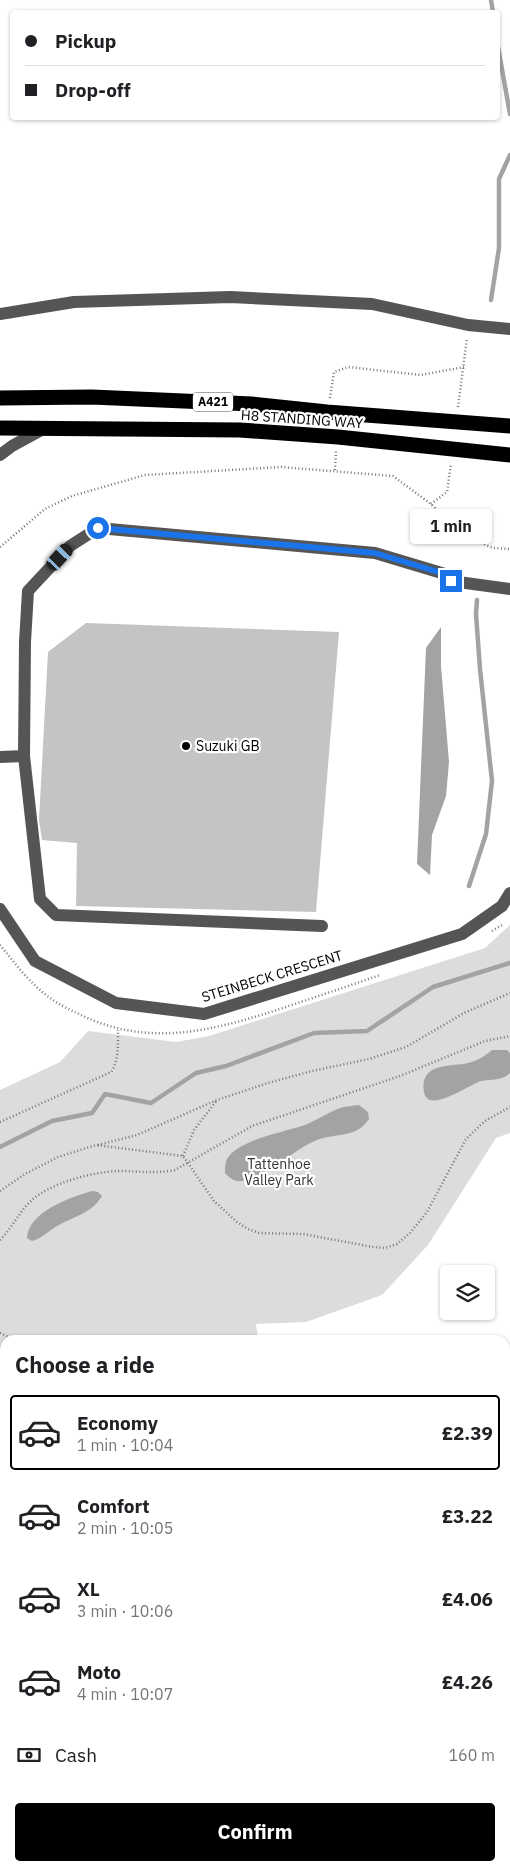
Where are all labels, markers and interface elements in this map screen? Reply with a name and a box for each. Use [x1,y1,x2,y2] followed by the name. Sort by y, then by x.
[55,29,116,53] text: Pickup
[55,78,131,102] text: Drop-off
[193,392,233,412] road number: A421
[240,406,364,432] street label: H8 STANDING WAY
[410,508,492,544] callout: 1 min
[430,516,472,536] text: 1 min
[87,517,109,539] route start
[44,541,75,573] car
[440,570,462,592] route end
[196,737,260,755] place label: Suzuki GB
[180,740,192,752] marker: Suzuki GB
[199,946,345,1006] street label: STEINBECK CRESCENT
[244,1155,314,1189] park label: Tattenhoe Valley Park
[440,1265,495,1320] map controls
[440,1265,495,1320] button: layers
[15,1350,155,1379] text: Choose a ride
[17,1410,62,1455] icon: car
[77,1411,158,1435] text: Economy
[442,1421,493,1445] text: £2.39
[77,1435,173,1455] text: 1 min · 10:04
[17,1493,62,1538] icon: car
[77,1494,150,1518] text: Comfort
[442,1504,493,1528] text: £3.22
[77,1518,173,1538] text: 2 min · 10:05
[17,1576,62,1621] icon: car
[77,1577,100,1601] text: XL
[442,1587,493,1611] text: £4.06
[77,1601,173,1621] text: 3 min · 10:06
[17,1659,62,1704] icon: car
[77,1660,121,1684] text: Moto
[442,1670,493,1694] text: £4.26
[77,1684,173,1704] text: 4 min · 10:07
[15,1741,43,1769] icon: cash
[55,1743,97,1767] text: Cash
[448,1745,495,1765] text: 160 m
[15,1803,495,1861] button: Confirm

